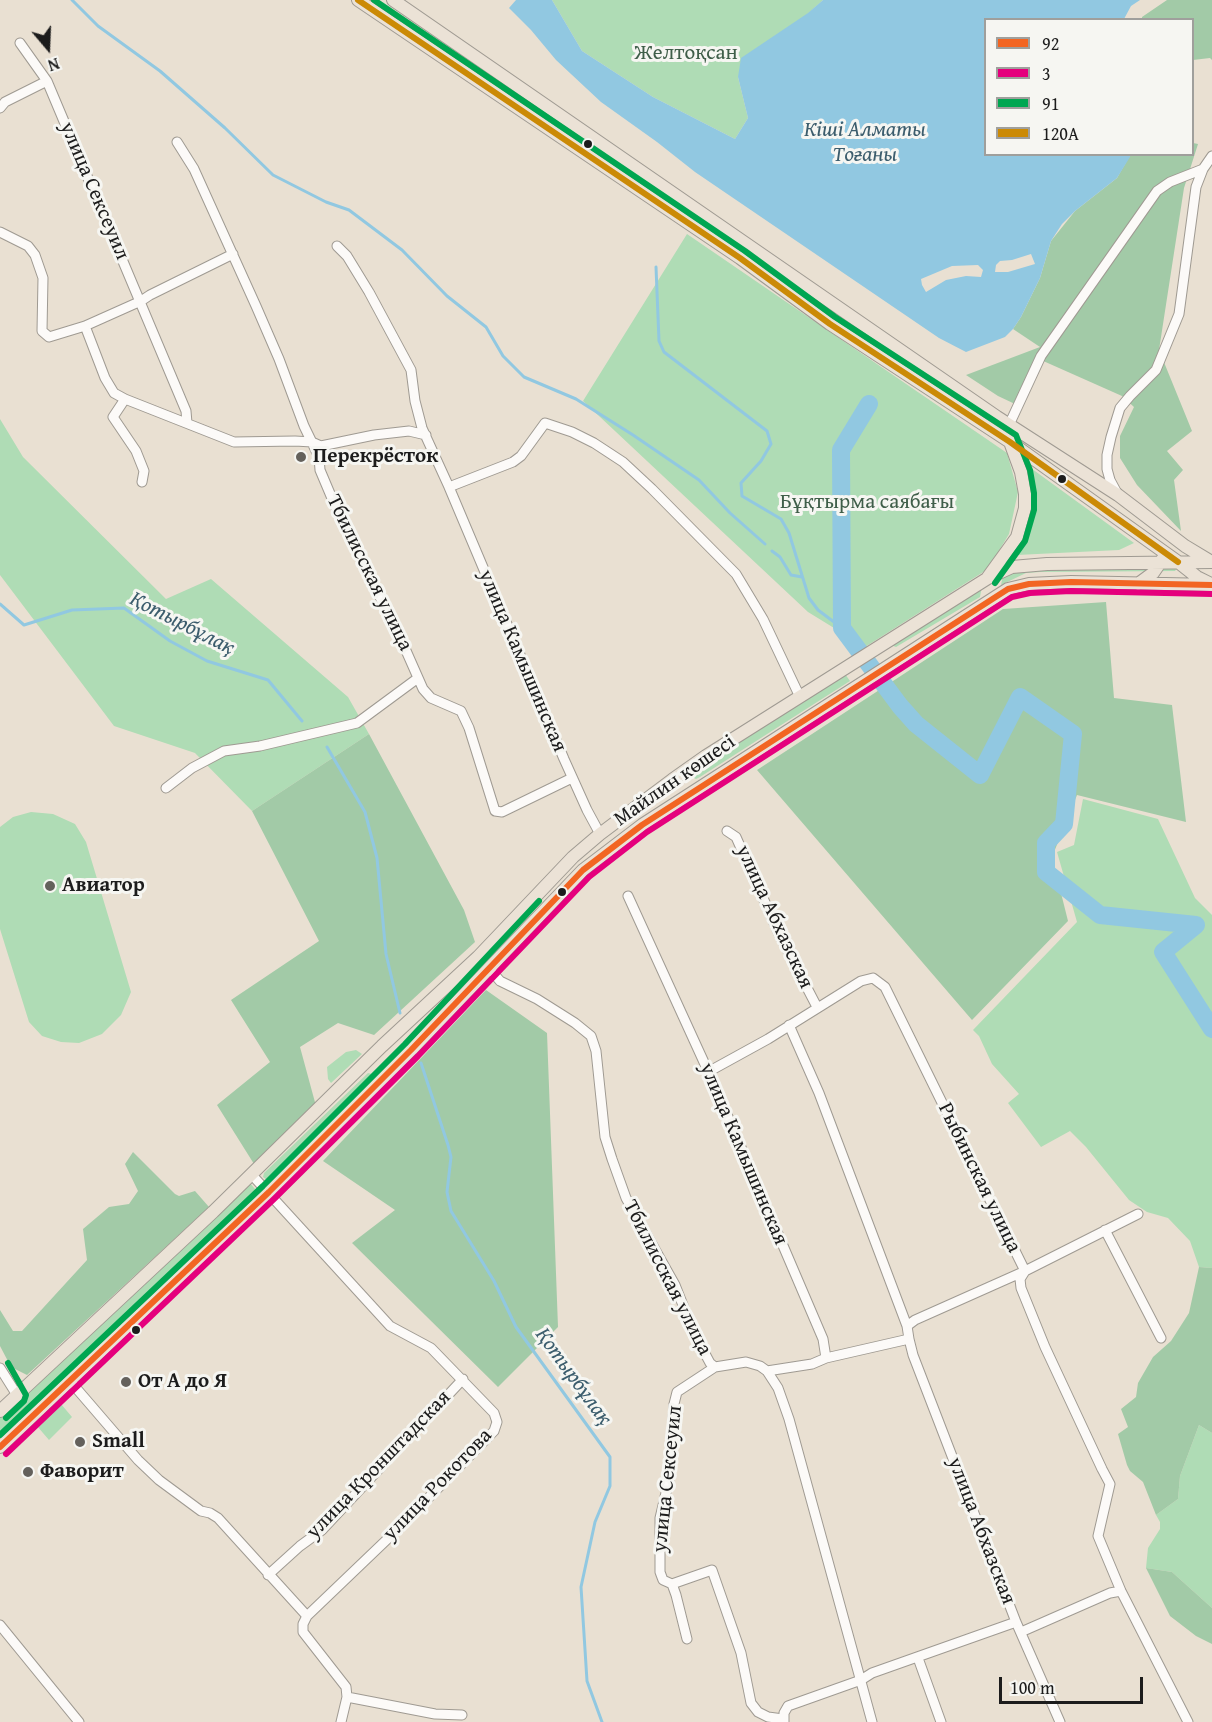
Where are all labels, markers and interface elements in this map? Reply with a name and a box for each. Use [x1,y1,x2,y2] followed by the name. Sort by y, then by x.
[18,18,78,78] north arrow
[984,18,1194,156] legend
[1042,30,1059,57] text: 92
[634,41,738,67] park label: Желтоқсан
[45,52,63,78] text: N
[1042,60,1051,87] text: 3
[1042,90,1059,117] text: 91
[804,117,926,168] water label: Кіші Алматы Тоғаны
[54,118,134,264] street label: улица Сексеуил
[1042,120,1079,147] text: 120А
[582,138,594,150] unlabelled marker
[313,444,438,470] place label: Перекрёсток
[294,450,308,464] marker: Перекрёсток
[1056,473,1068,485] unlabelled marker
[780,490,954,516] park label: Бұқтырма саябағы
[320,491,418,655] street label: Тбилисская улица
[472,566,572,756] street label: улица Камышинская
[125,586,239,662] water label: Қотырбұлақ
[609,730,741,832] street label: Майлин көшесі
[730,841,818,993] street label: улица Абхазская
[62,873,145,899] place label: Авиатор
[43,879,57,893] marker: Авиатор
[556,886,568,898] unlabelled marker
[693,1059,793,1249] street label: улица Камышинская
[932,1099,1026,1257] street label: Рыбинская улица
[617,1196,717,1360] street label: Тбилисская улица
[529,1323,617,1431] water label: Қотырбұлақ
[130,1324,142,1336] unlabelled marker
[138,1369,227,1395] place label: От А до Я
[119,1375,133,1389] marker: От А до Я
[302,1385,456,1545] street label: улица Кронштадская
[648,1404,688,1554] street label: улица Сексеуил
[378,1424,498,1546] street label: улица Рокотова
[92,1429,145,1455] place label: Small
[73,1435,87,1449] marker: Small
[941,1454,1021,1608] street label: улица Абхазская
[40,1459,124,1485] place label: Фаворит
[21,1465,35,1479] marker: Фаворит
[1002,1665,1146,1703] scale bar
[1010,1674,1055,1701] text: 100 m

